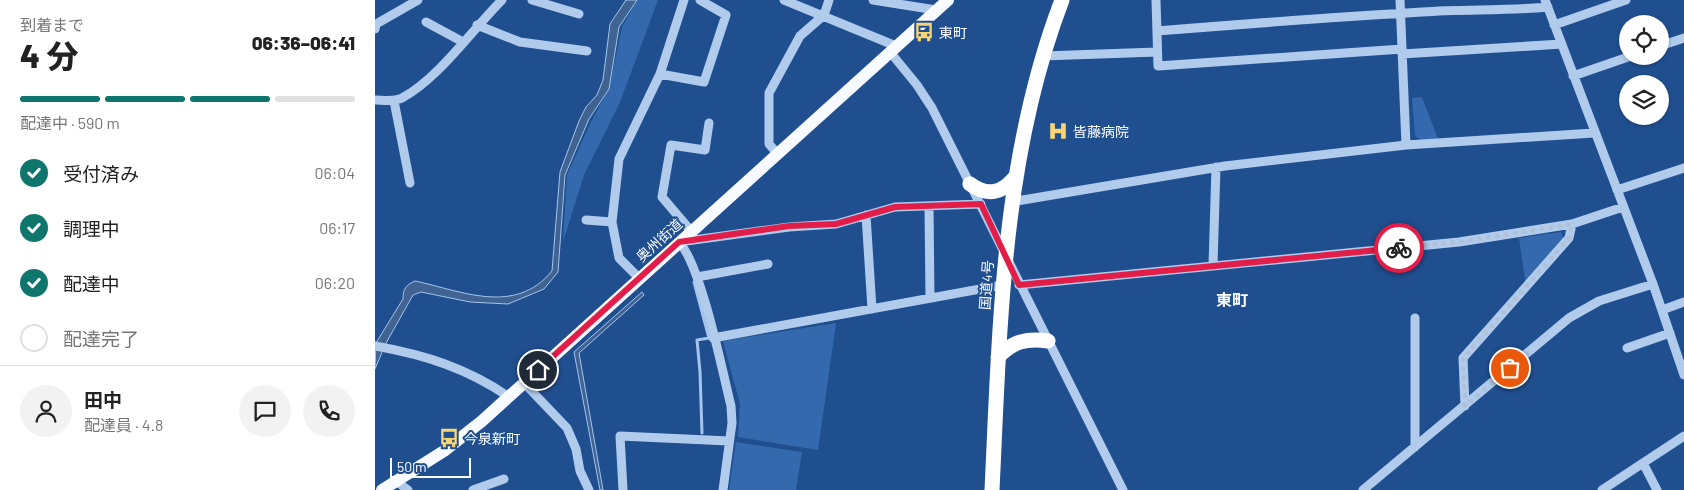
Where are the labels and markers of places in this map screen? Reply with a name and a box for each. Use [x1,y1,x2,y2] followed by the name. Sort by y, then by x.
[913,21,935,43] bus stop icon: 東町
[939,24,967,41] place label: 東町
[1047,120,1069,142] hospital icon: 皆藤病院
[1073,123,1129,140] place label: 皆藤病院
[1489,347,1531,389] pin
[517,349,559,391] pin
[438,427,460,449] bus stop icon: 今泉新町
[464,430,520,447] place label: 今泉新町

